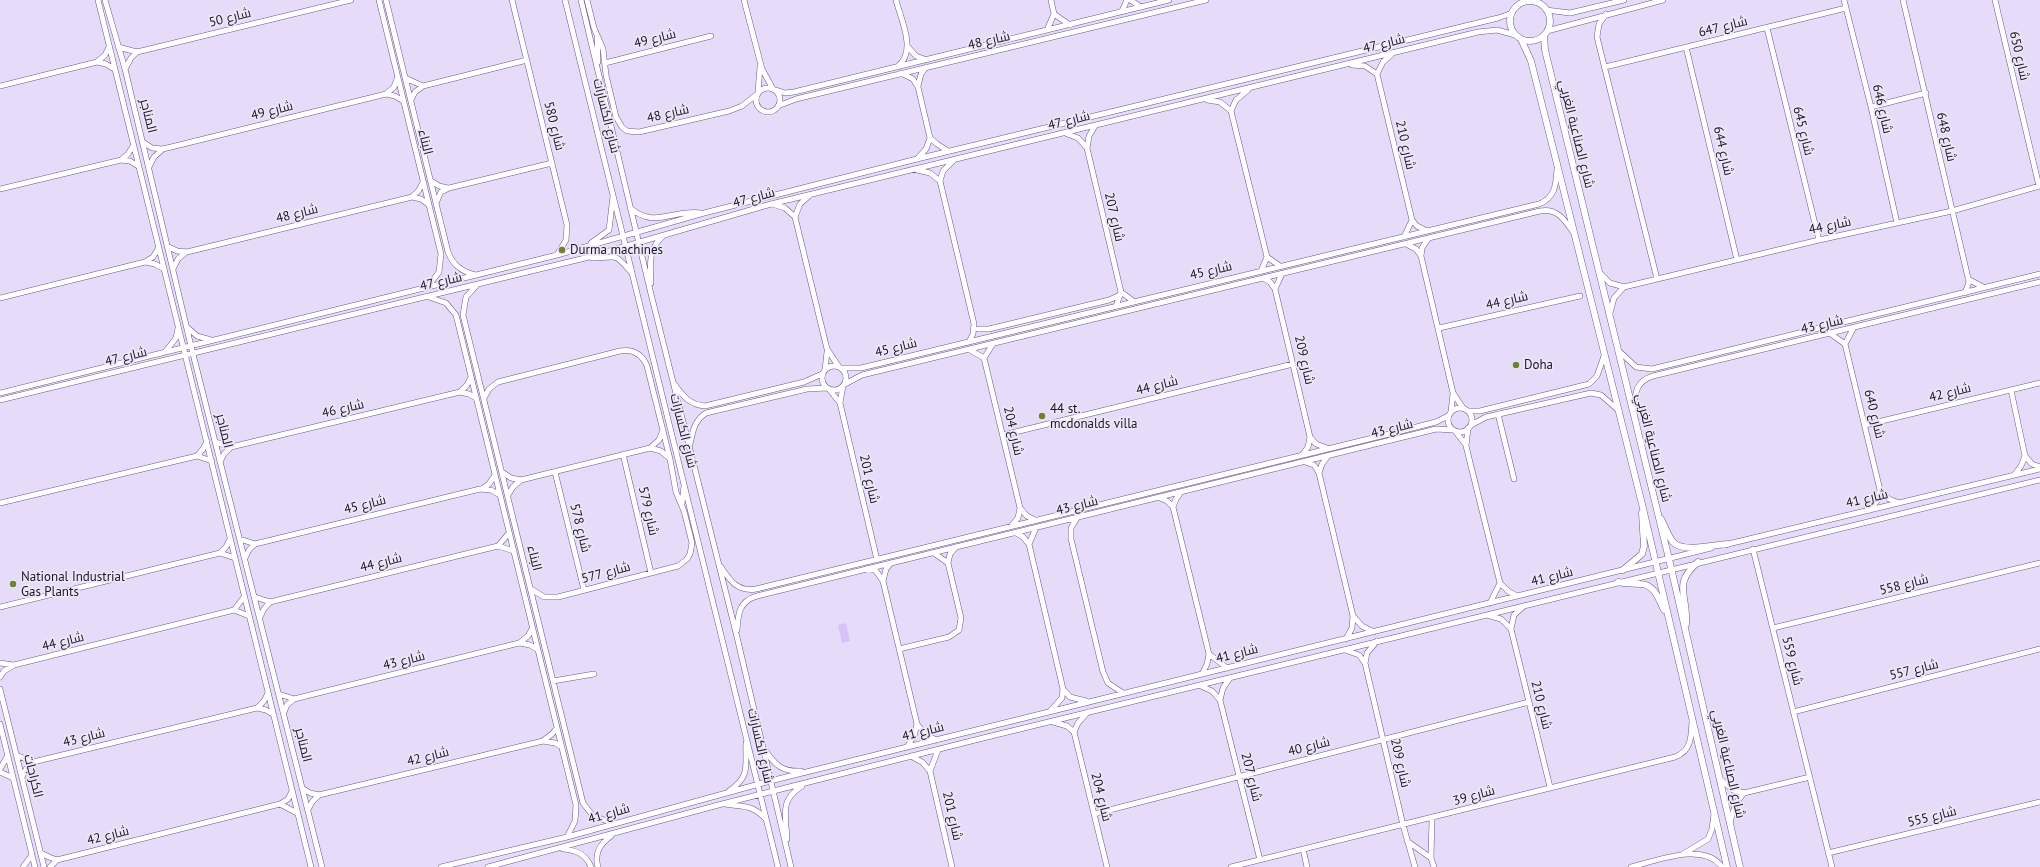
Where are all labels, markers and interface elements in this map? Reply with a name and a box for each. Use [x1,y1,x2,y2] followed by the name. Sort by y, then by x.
[207,5,253,31] street label: شارع 50
[1697,13,1749,41] street label: شارع 647
[632,26,678,52] street label: شارع 49
[966,29,1012,53] street label: شارع 48
[2006,30,2032,82] street label: شارع 650
[1361,31,1407,57] street label: شارع 47
[589,77,623,155] street label: شارع الكسارات
[1555,78,1597,190] street label: شارع الصناعية الغربي
[1869,83,1895,135] street label: شارع 646
[136,97,160,135] street label: المناجر
[249,98,295,124] street label: شارع 49
[540,100,568,152] street label: شارع 580
[645,102,691,126] street label: شارع 48
[1789,105,1817,157] street label: شارع 645
[1046,108,1092,134] street label: شارع 47
[1933,111,1959,163] street label: شارع 648
[1392,119,1418,171] street label: شارع 210
[1710,125,1736,177] street label: شارع 644
[414,128,436,156] street label: البناء
[731,185,777,211] street label: شارع 47
[1101,191,1127,243] street label: شارع 207
[274,201,320,227] street label: شارع 48
[1807,214,1853,238] street label: شارع 44
[570,242,663,258] place label: Durma machines
[557,245,567,255] marker: Durma machines
[1188,259,1234,283] street label: شارع 45
[418,270,464,294] street label: شارع 47
[1484,289,1530,313] street label: شارع 44
[1799,313,1845,337] street label: شارع 43
[1291,334,1317,386] street label: شارع 209
[873,335,919,361] street label: شارع 45
[103,344,149,370] street label: شارع 47
[1524,357,1553,373] place label: Doha
[1511,360,1521,370] marker: Doha
[1134,373,1180,399] street label: شارع 44
[1927,380,1973,406] street label: شارع 42
[1860,388,1888,440] street label: شارع 640
[666,392,700,470] street label: شارع الكسارات
[1632,392,1674,504] street label: شارع الصناعية الغربي
[320,397,366,421] street label: شارع 46
[1050,401,1137,432] place label: 44 st. mcdonalds villa
[1000,405,1026,457] street label: شارع 204
[1037,411,1047,421] marker: 44 st. mcdonalds villa
[212,412,236,450] street label: المناجر
[1369,416,1415,442] street label: شارع 43
[856,453,882,505] street label: شارع 201
[635,485,661,537] street label: شارع 579
[1844,487,1890,511] street label: شارع 41
[342,492,388,518] street label: شارع 45
[1054,493,1100,519] street label: شارع 43
[566,502,594,554] street label: شارع 578
[523,544,545,572] street label: البناء
[358,550,404,576] street label: شارع 44
[580,559,632,587] street label: شارع 577
[1529,564,1575,590] street label: شارع 41
[21,569,125,600] place label: National Industrial Gas Plants
[1878,571,1930,599] street label: شارع 558
[8,579,18,589] marker: National Industrial Gas Plants
[40,629,86,655] street label: شارع 44
[1778,635,1806,687] street label: شارع 559
[1214,641,1260,667] street label: شارع 41
[381,648,427,674] street label: شارع 43
[1888,656,1940,684] street label: شارع 557
[1527,679,1555,731] street label: شارع 210
[744,707,776,785] street label: شارع الكسارات
[1708,708,1748,820] street label: شارع الصناعية الغربي
[900,719,946,745] street label: شارع 41
[61,725,107,751] street label: شارع 43
[291,726,315,764] street label: المناجر
[1286,734,1332,760] street label: شارع 40
[1387,737,1413,789] street label: شارع 209
[405,744,451,770] street label: شارع 42
[1237,751,1265,803] street label: شارع 207
[20,753,46,799] street label: الكراجات
[1087,771,1115,823] street label: شارع 204
[1451,783,1497,809] street label: شارع 39
[939,790,965,842] street label: شارع 201
[586,801,632,827] street label: شارع 41
[1906,803,1958,831] street label: شارع 555
[85,823,131,849] street label: شارع 42

